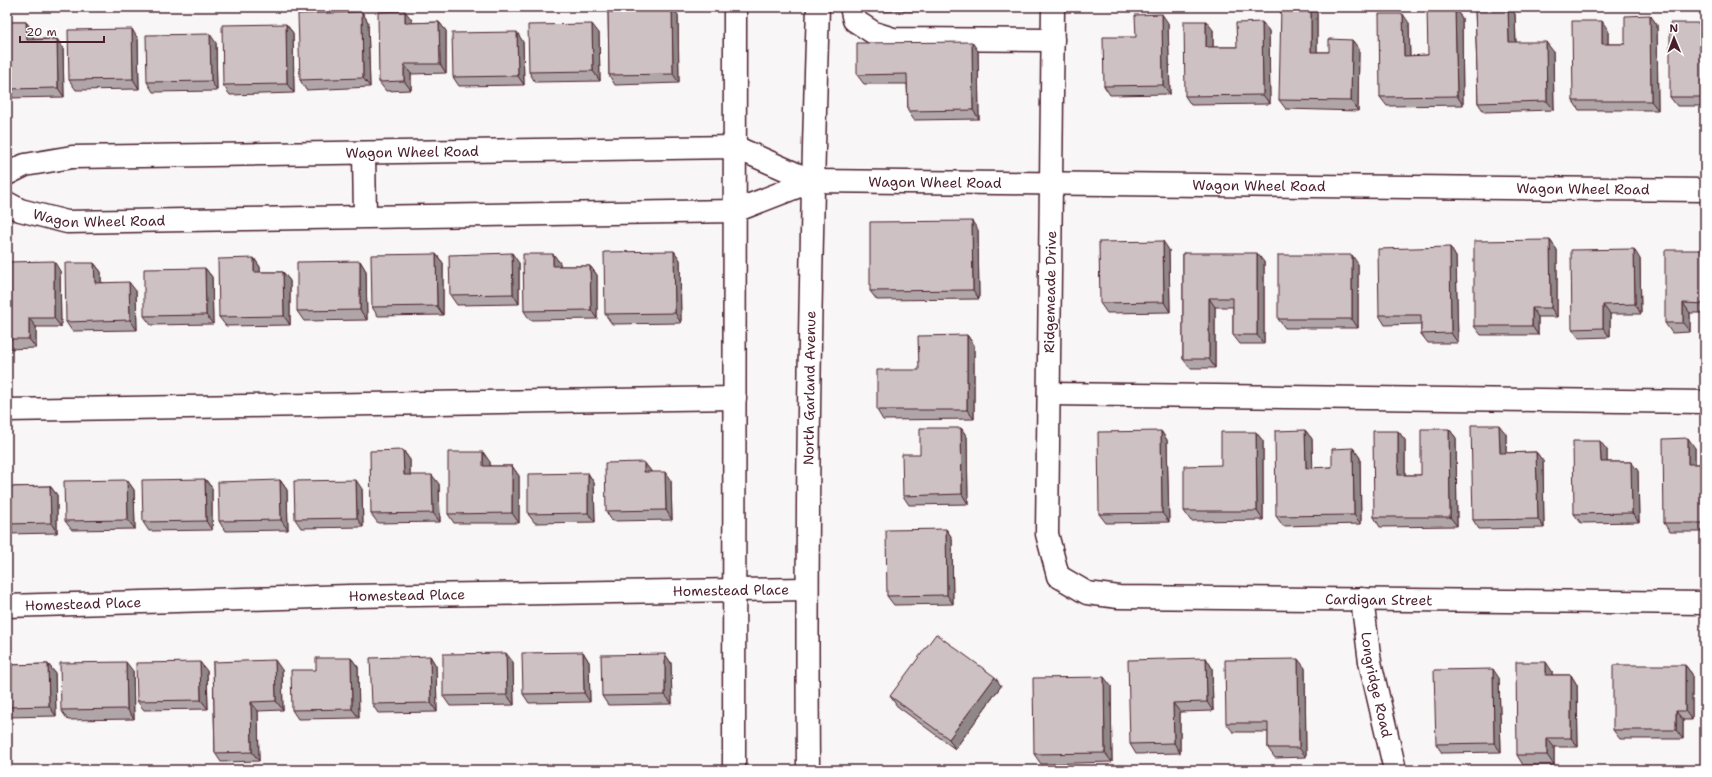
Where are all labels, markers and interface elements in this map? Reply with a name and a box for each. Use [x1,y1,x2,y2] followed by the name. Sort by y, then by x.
[20,18,104,44] scale bar
[1654,18,1694,58] north arrow
[1669,21,1679,36] text: N
[26,24,57,40] text: 20 m
[345,142,479,162] street label: Wagon Wheel Road
[868,173,1002,192] street label: Wagon Wheel Road
[1192,176,1326,195] street label: Wagon Wheel Road
[1516,179,1650,198] street label: Wagon Wheel Road
[31,205,166,232] street label: Wagon Wheel Road
[1040,230,1060,353] street label: Ridgemeade Drive
[799,311,819,465] street label: North Garland Avenue
[672,580,789,600] street label: Homestead Place
[348,585,465,605] street label: Homestead Place
[1325,590,1432,609] street label: Cardigan Street
[24,593,142,614] street label: Homestead Place
[1357,631,1396,740] street label: Longridge Road

